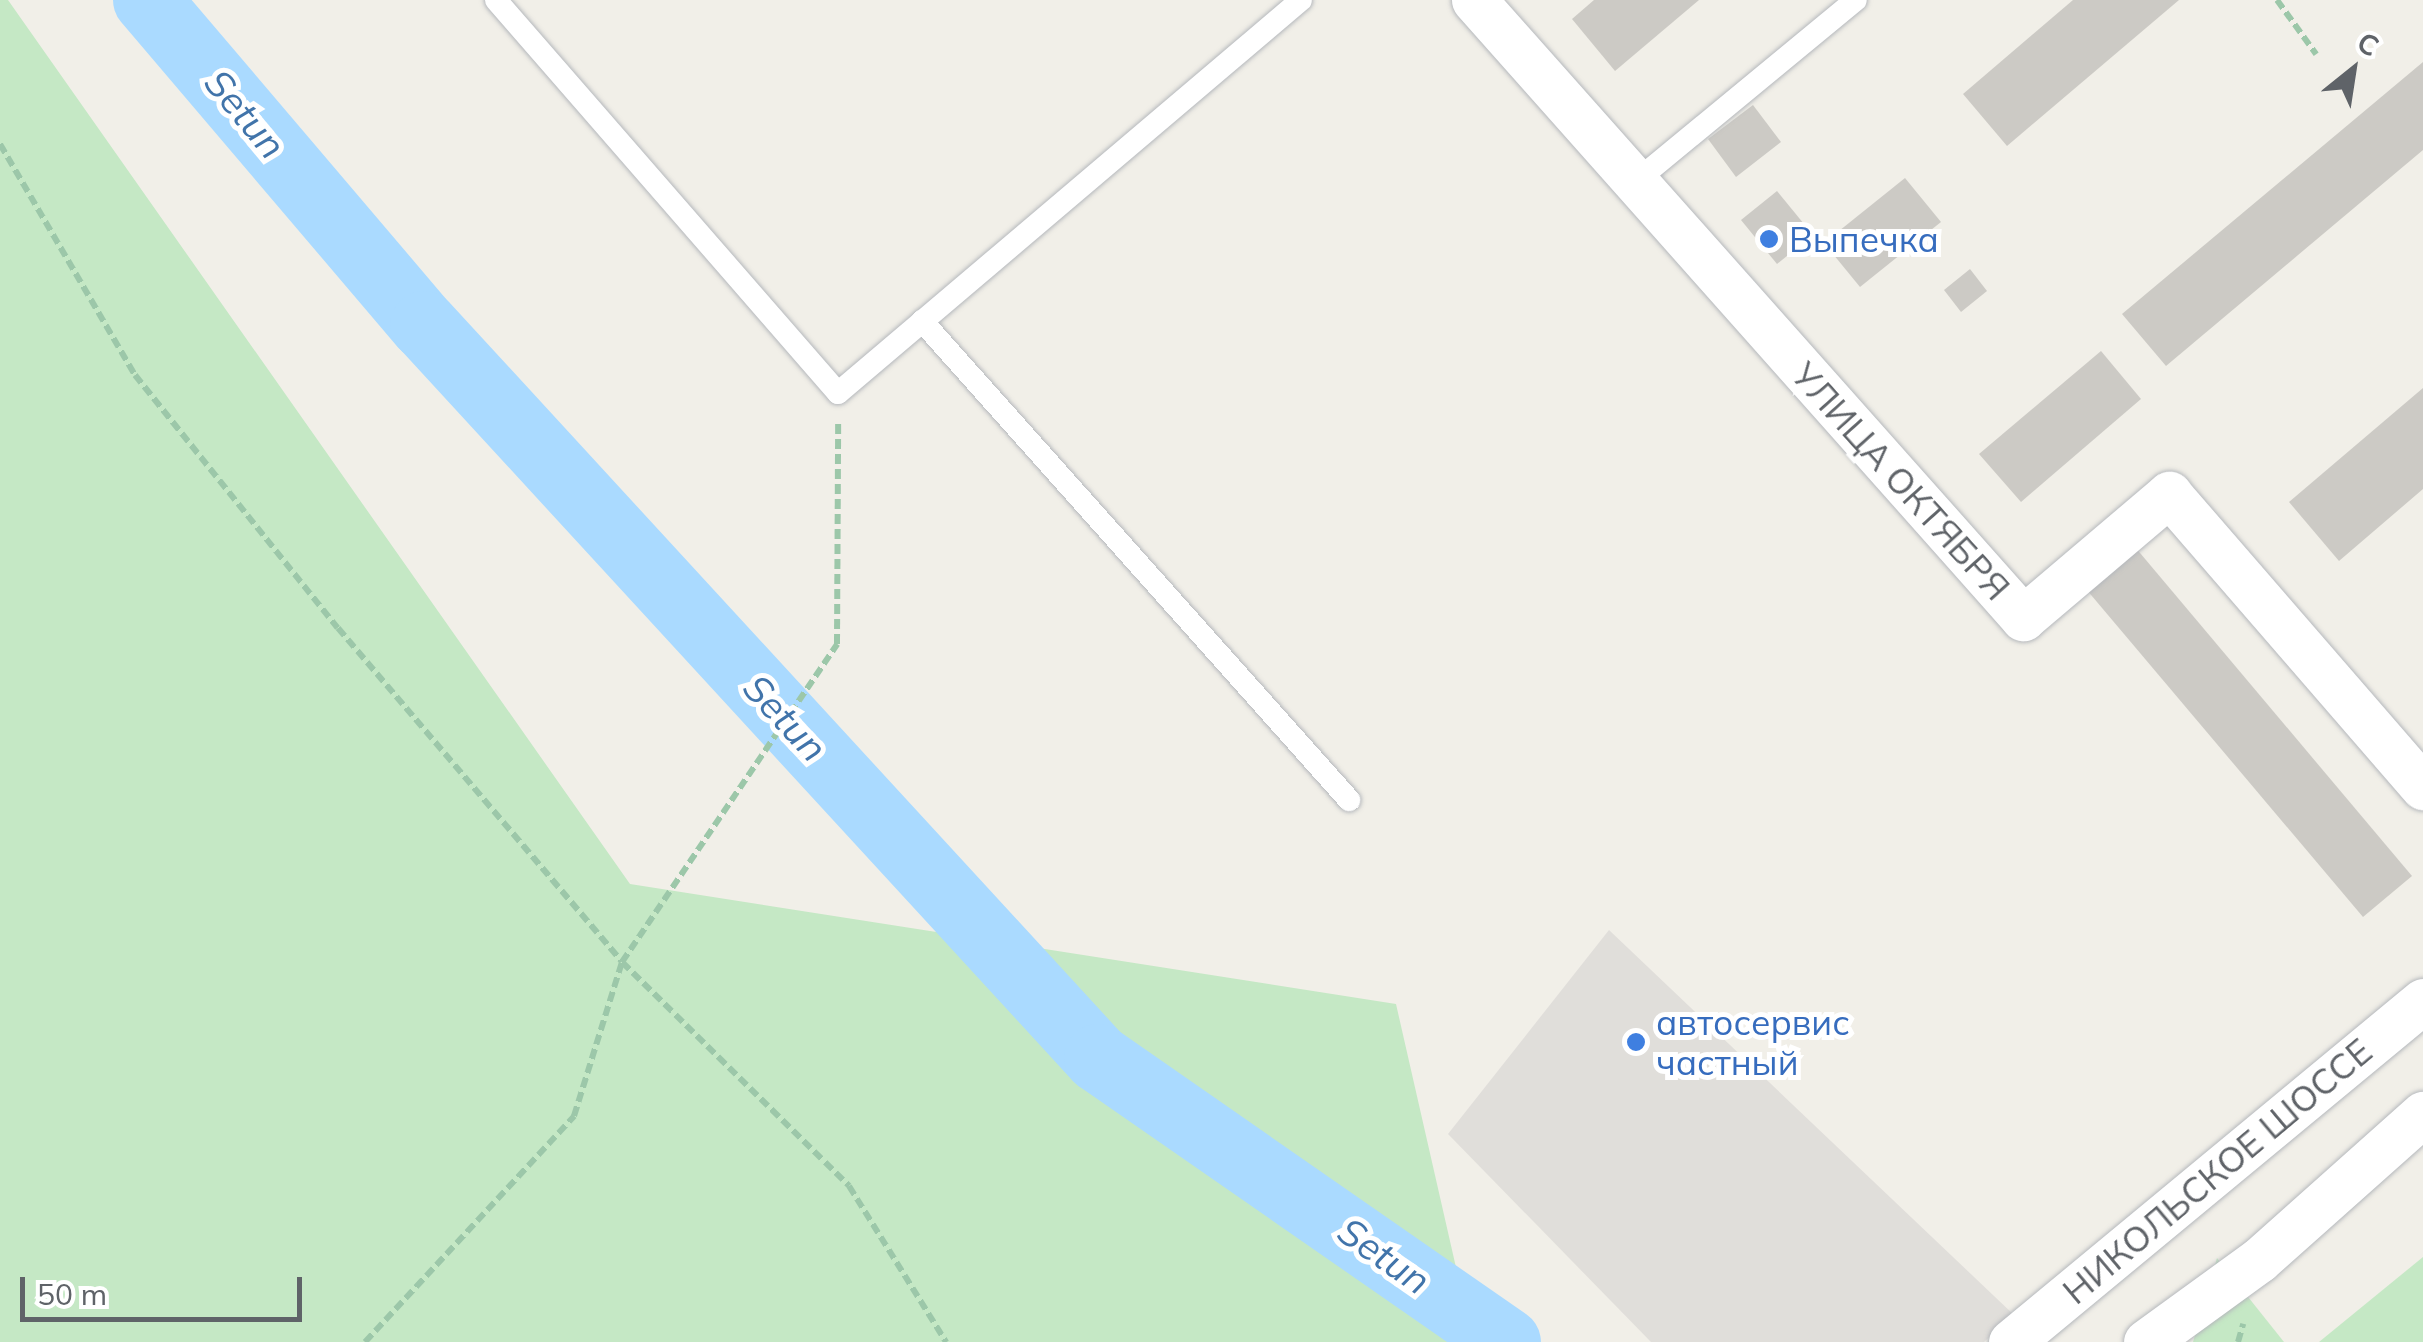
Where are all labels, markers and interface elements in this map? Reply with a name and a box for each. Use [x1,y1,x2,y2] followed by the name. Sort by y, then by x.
[2303,20,2403,120] north arrow
[2351,24,2385,64] text: С
[195,60,295,168] water label: Setun
[1789,218,1939,260] place label: Выпечка
[1758,228,1780,250] marker: Выпечка
[1783,354,2019,608] street label: УЛИЦА ОКТЯБРЯ
[734,665,836,771] water label: Setun
[1656,1001,1850,1083] place label: автосервис частный
[2054,1030,2380,1312] street label: НИКОЛЬСКОЕ ШОССЕ
[1625,1031,1647,1053] marker: автосервис частный
[1329,1208,1439,1304] water label: Setun
[25,1257,308,1319] scale bar
[37,1275,107,1313] text: 50 m

